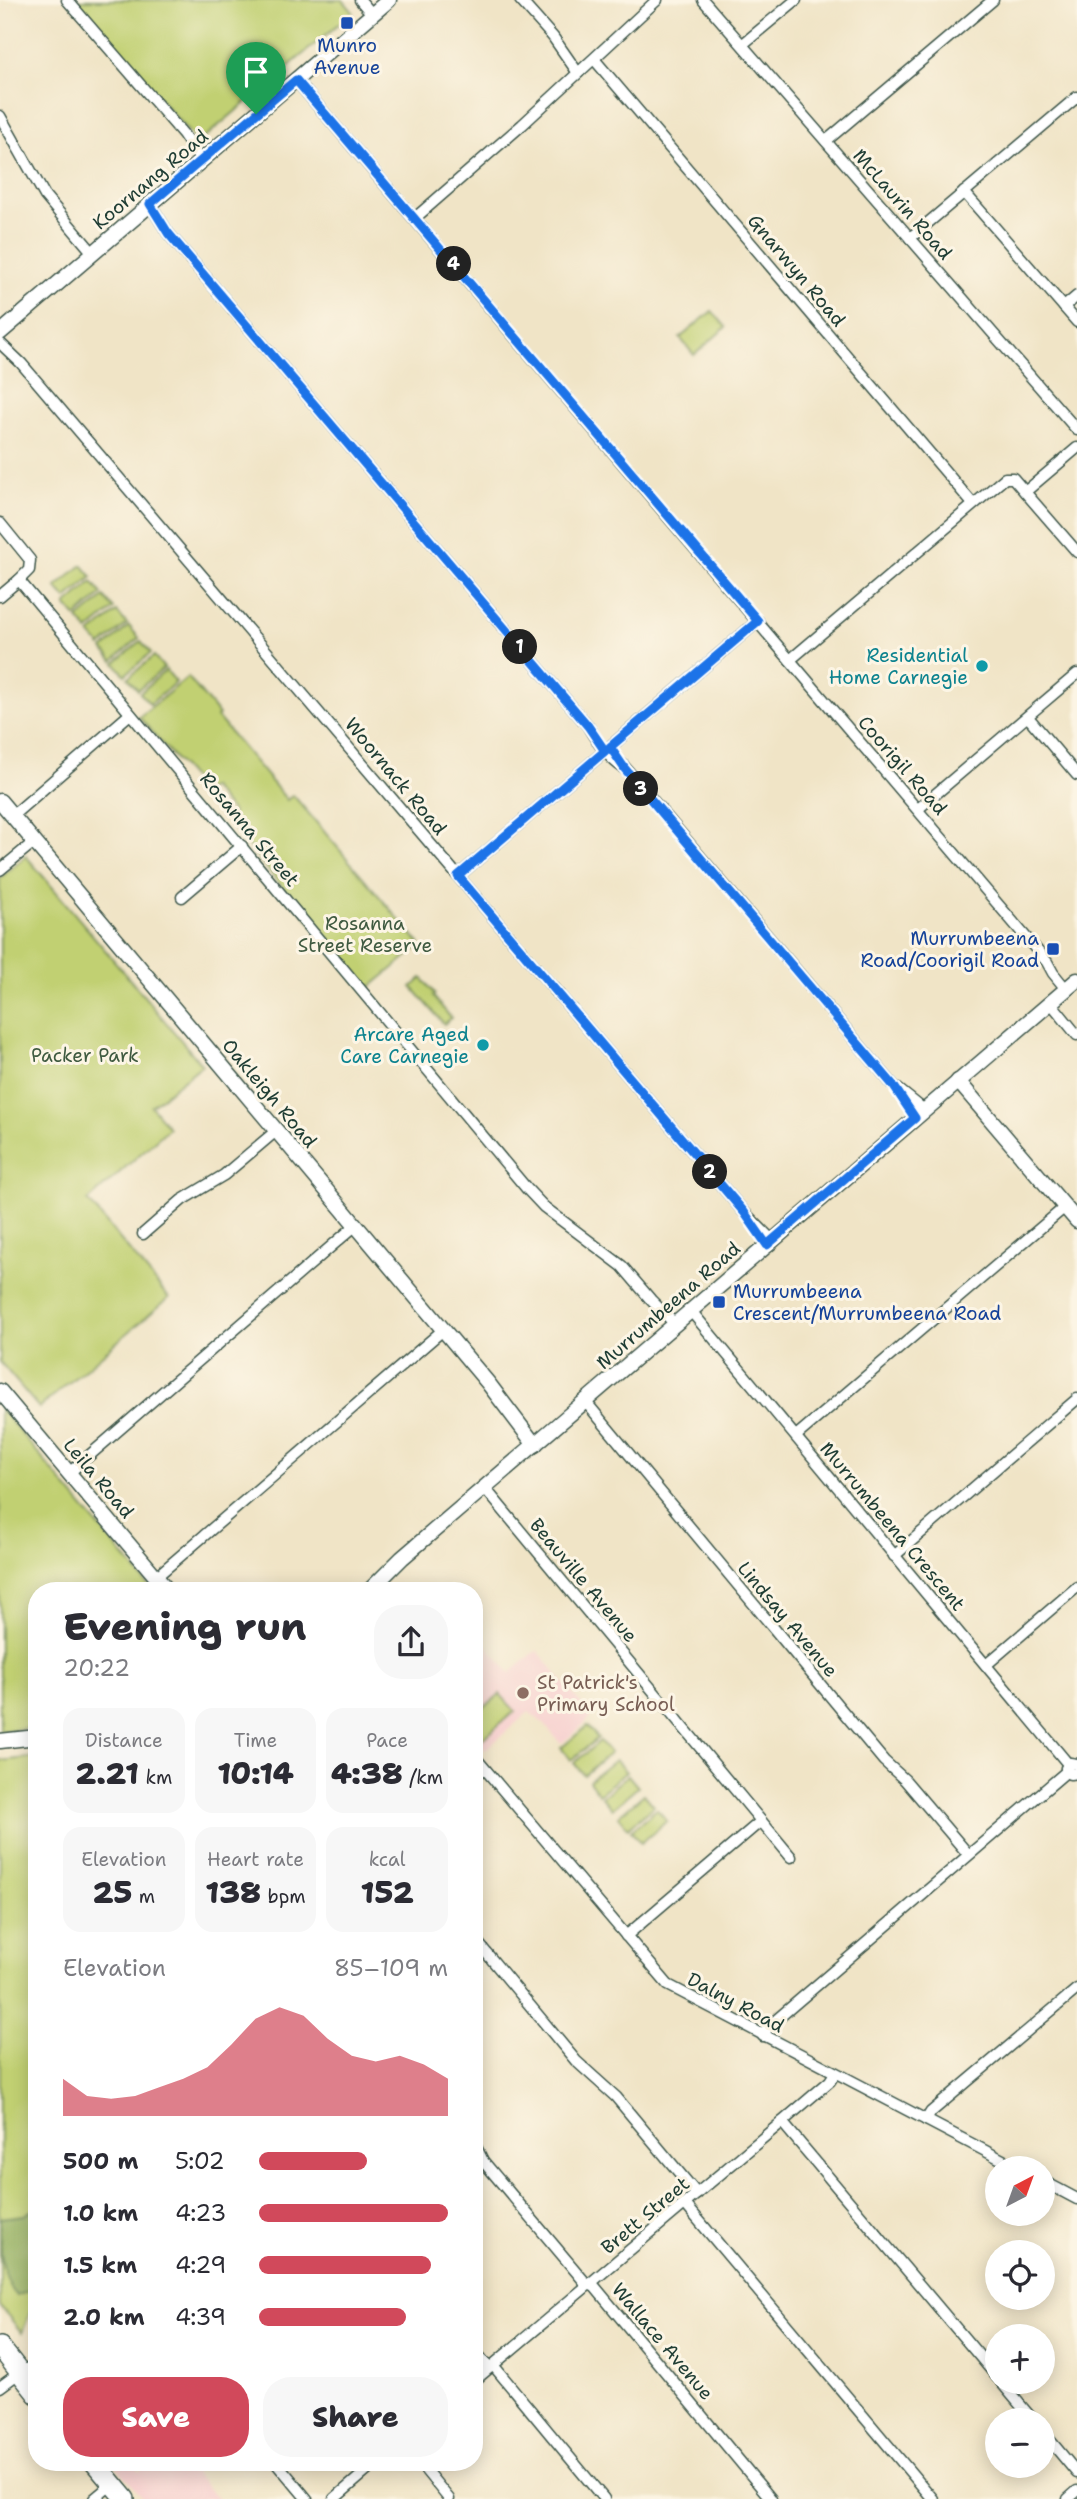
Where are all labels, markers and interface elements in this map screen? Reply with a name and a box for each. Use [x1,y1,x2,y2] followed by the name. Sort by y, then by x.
[339,15,355,31] marker: Munro Avenue
[314,33,381,80] place label: Munro Avenue
[226,42,286,114] pin
[237,53,275,91] icon: arrive
[87,124,213,235] street label: Koornang Road
[848,144,958,265] street label: McLaurin Road
[742,209,851,332] street label: Gnarwyn Road
[436,246,472,282] pin: 4
[447,251,460,276] text: 4
[503,630,538,664] pin: 1
[515,634,524,659] text: 1
[829,643,968,690] place label: Residential Home Carnegie
[974,658,990,674] marker: Residential Home Carnegie
[852,710,953,820] street label: Coorigil Road
[339,712,452,840] street label: Woornack Road
[194,767,305,892] street label: Rosanna Street
[624,772,658,806] pin: 3
[634,776,647,801] text: 3
[298,911,432,958] park label: Rosanna Street Reserve
[860,926,1039,973] place label: Murrumbeena Road/Coorigil Road
[1045,941,1061,957] marker: Murrumbeena Road/Coorigil Road
[340,1022,469,1069] place label: Arcare Aged Care Carnegie
[217,1034,323,1153] street label: Oakleigh Road
[475,1037,491,1053] marker: Arcare Aged Care Carnegie
[31,1043,139,1068] park label: Packer Park
[692,1154,728,1190] pin: 2
[703,1159,716,1184] text: 2
[591,1236,746,1375] street label: Murrumbeena Road
[733,1279,1001,1326] place label: Murrumbeena Crescent/Murrumbeena Road
[711,1294,727,1310] marker: Murrumbeena Crescent/Murrumbeena Road
[58,1433,139,1524] street label: Leila Road
[814,1437,971,1616] street label: Murrumbeena Crescent
[524,1513,643,1648] street label: Beauville Avenue
[732,1556,843,1682] street label: Lindsay Avenue
[63,1601,306,1652] text: Evening run
[374,1605,448,1679] button: share
[63,1653,130,1683] text: 20:22
[537,1670,675,1717] place label: St Patrick's Primary School
[515,1685,531,1701] marker: St Patrick's Primary School
[85,1728,163,1753] text: Distance
[234,1728,277,1753] text: Time
[366,1728,408,1753] text: Pace
[75,1753,139,1794] text: 2.21
[217,1753,294,1794] text: 10:14
[331,1753,403,1794] text: 4:38
[139,1765,172,1790] text: km
[403,1765,443,1790] text: /km
[81,1847,166,1872] text: Elevation
[207,1847,304,1872] text: Heart rate
[369,1847,406,1872] text: kcal
[92,1872,132,1913] text: 25
[205,1872,261,1913] text: 138
[361,1872,414,1913] text: 152
[132,1884,155,1909] text: m
[261,1884,306,1909] text: bpm
[63,1953,166,1983] text: Elevation
[334,1953,448,1983] text: 85–109 m
[683,1966,788,2038] street label: Dalny Road
[63,2146,138,2176] text: 500 m
[175,2146,225,2176] text: 5:02
[985,2156,1055,2226] north arrow
[985,2156,1055,2478] map controls
[596,2171,695,2260] street label: Brett Street
[63,2198,138,2228] text: 1.0 km
[175,2198,226,2228] text: 4:23
[985,2240,1055,2310] button: locate
[63,2250,137,2280] text: 1.5 km
[175,2250,226,2280] text: 4:29
[606,2277,719,2405] street label: Wallace Avenue
[63,2302,145,2332] text: 2.0 km
[175,2302,226,2332] text: 4:39
[985,2324,1055,2394] button: +
[63,2377,249,2457] button: Save
[263,2377,448,2457] button: Share
[985,2408,1055,2478] button: −

